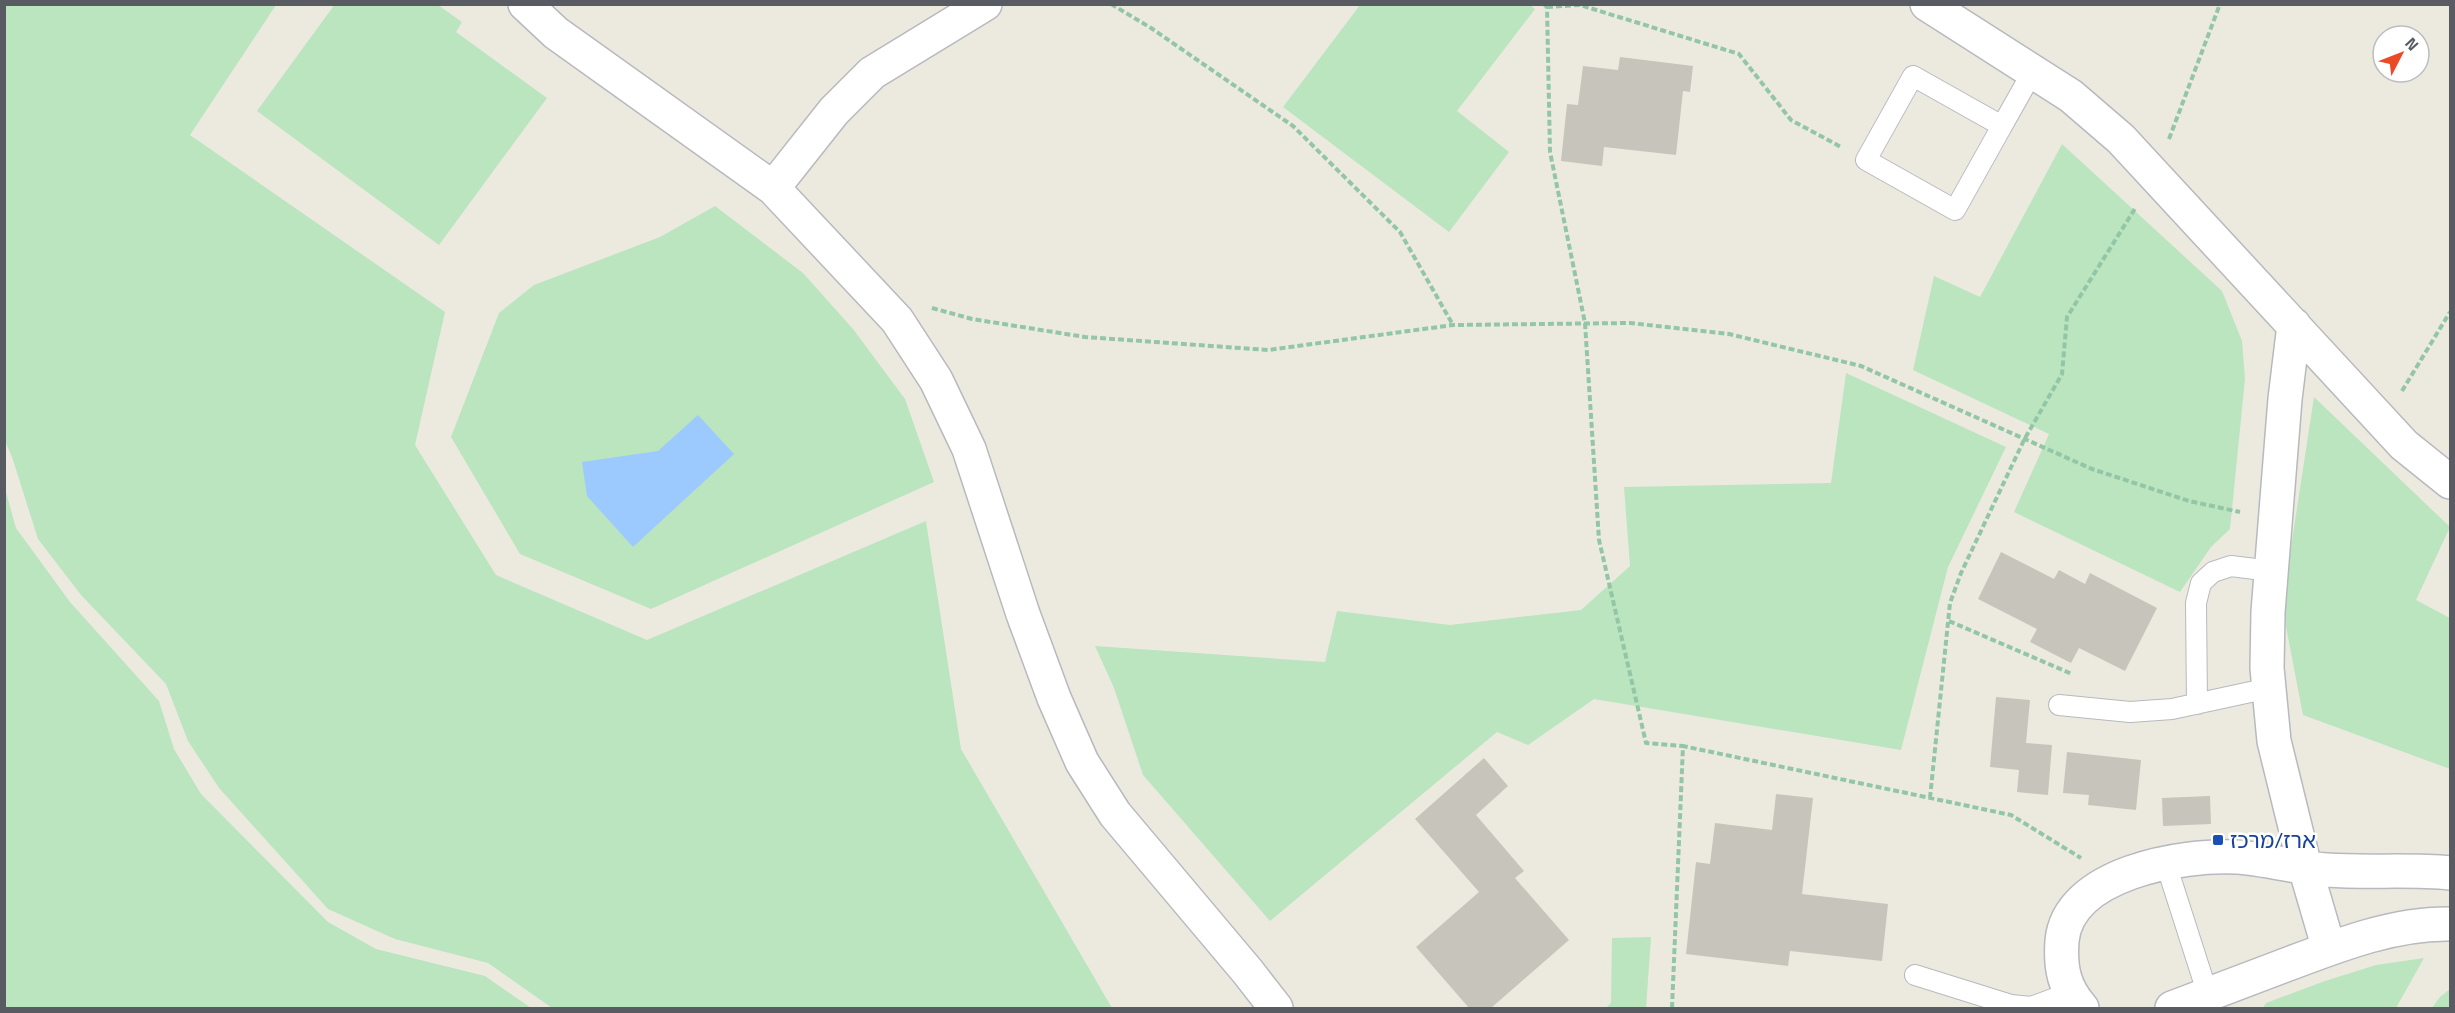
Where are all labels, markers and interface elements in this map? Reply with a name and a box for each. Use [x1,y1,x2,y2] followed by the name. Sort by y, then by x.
[2371,24,2431,84] north arrow
[2400,32,2425,56] text: N
[2230,823,2316,857] place label: ארז/מרכז
[2211,833,2225,847] marker: ארז/מרכז

